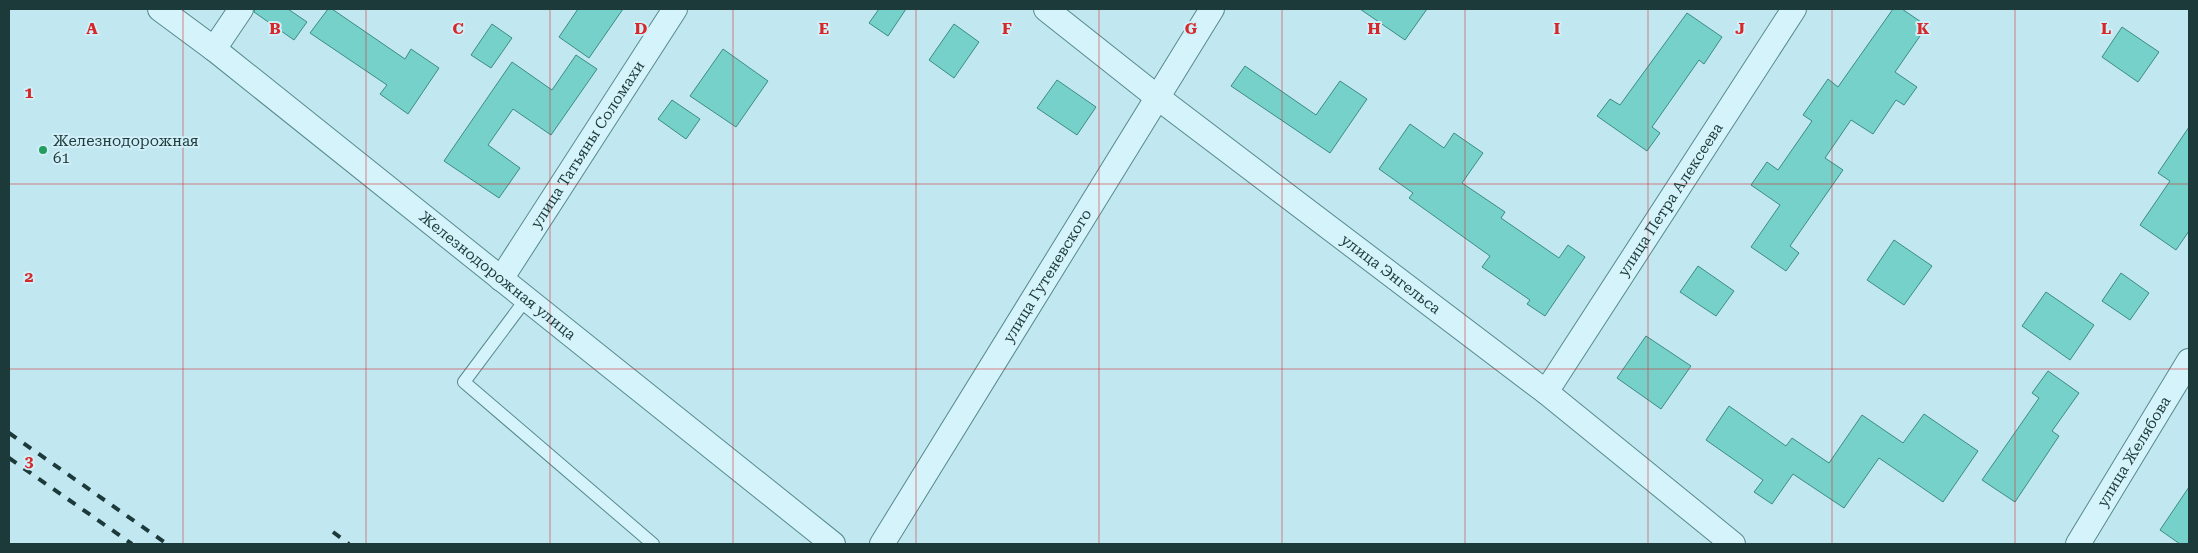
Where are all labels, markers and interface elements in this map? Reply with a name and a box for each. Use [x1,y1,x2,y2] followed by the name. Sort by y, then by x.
[86,19,98,38] text: A
[269,19,281,38] text: B
[452,19,464,38] text: C
[635,19,648,38] text: D
[819,19,829,38] text: E
[1002,19,1012,38] text: F
[1185,19,1198,38] text: G
[1367,19,1381,38] text: H
[1554,19,1560,38] text: I
[1735,19,1745,38] text: J
[1917,19,1930,38] text: K
[2101,19,2111,38] text: L
[527,57,648,232] street label: улица Татьяны Соломахи
[25,83,34,102] text: 1
[1614,120,1727,280] street label: улица Петра Алексеева
[53,132,199,167] place label: Железнодорожная 61
[37,144,49,156] marker: Железнодорожная 61
[999,206,1095,346] street label: улица Гутеневского
[415,208,579,344] street label: Железнодорожная улица
[1337,231,1444,318] street label: улица Энгельса
[25,267,34,286] text: 2
[2094,393,2174,510] street label: улица Желябова
[25,452,34,471] text: 3

